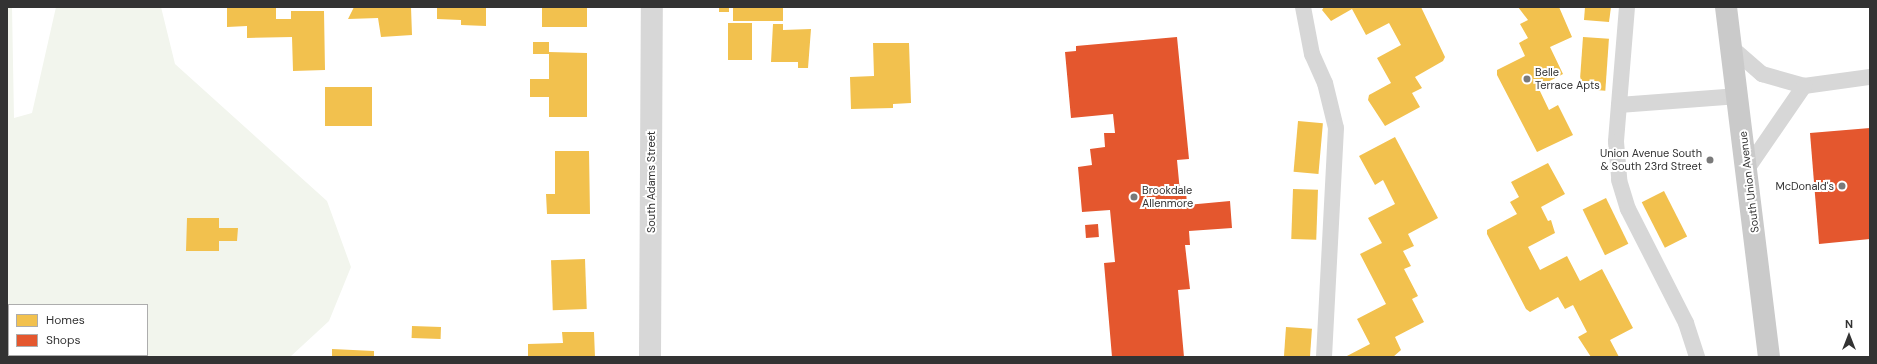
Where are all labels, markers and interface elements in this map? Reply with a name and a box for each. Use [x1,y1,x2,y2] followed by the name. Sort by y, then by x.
[1535,66,1600,92] place label: Belle Terrace Apts
[1522,74,1532,84] marker: Belle Terrace Apts
[644,131,658,233] street label: South Adams Street
[1736,131,1762,233] street label: South Union Avenue
[1600,147,1702,173] place label: Union Avenue South & South 23rd Street
[1705,155,1715,165] marker: Union Avenue South & South 23rd Street
[1775,179,1834,193] place label: McDonald's
[1837,181,1847,191] marker: McDonald's
[1142,184,1193,210] place label: Brookdale Allenmore
[1129,192,1139,202] marker: Brookdale Allenmore
[8,304,148,356] legend
[46,312,85,328] text: Homes
[1829,316,1869,356] north arrow
[1845,317,1853,331] text: N
[46,332,81,348] text: Shops

